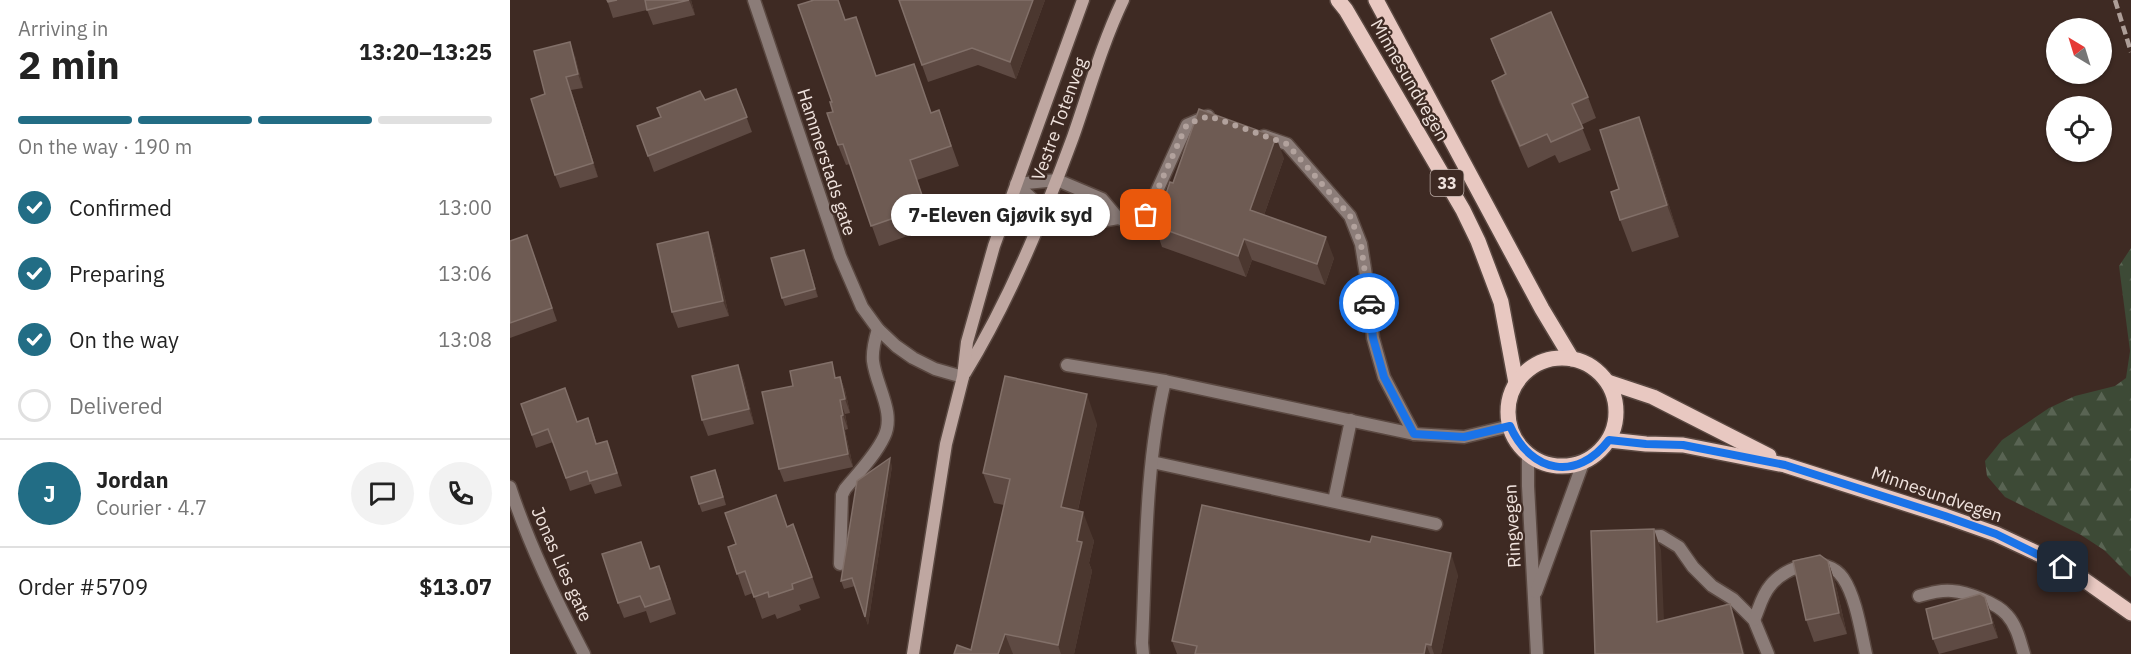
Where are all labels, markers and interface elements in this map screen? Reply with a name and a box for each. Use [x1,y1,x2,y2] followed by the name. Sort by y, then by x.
[18,15,108,42] text: Arriving in
[1366,15,1454,145] street label: Minnesundvegen
[2046,18,2112,84] north arrow
[2046,18,2112,162] map controls
[359,37,492,66] text: 13:20–13:25
[18,39,120,90] text: 2 min
[1026,54,1092,184] street label: Vestre Totenveg
[792,85,862,239] street label: Hammerstads gate
[2046,96,2112,162] button: locate
[18,133,192,160] text: On the way · 190 m
[1430,170,1464,196] road number: 33
[1120,189,1171,240] pin
[18,191,51,224] icon: check
[69,193,172,222] text: Confirmed
[438,194,492,221] text: 13:00
[891,194,1110,236] callout: 7-Eleven Gjøvik syd
[1129,198,1162,231] icon: bag
[908,201,1093,228] text: 7-Eleven Gjøvik syd
[18,257,51,290] icon: check
[69,259,164,288] text: Preparing
[438,260,492,287] text: 13:06
[1339,273,1399,333] courier
[1353,287,1386,320] icon: car
[18,323,51,356] icon: check
[69,325,179,354] text: On the way
[438,326,492,353] text: 13:08
[69,391,163,420] text: Delivered
[1868,461,2006,527] street label: Minnesundvegen
[351,462,414,525] button: chat
[429,462,492,525] button: phone
[96,465,169,494] text: Jordan
[43,479,56,508] text: J
[1498,484,1526,568] street label: Ringvegen
[96,494,207,521] text: Courier · 4.7
[526,503,598,625] street label: Jonas Lies gate
[2037,541,2088,592] pin
[2046,550,2079,583] icon: home
[18,572,148,601] text: Order #5709
[419,572,492,601] text: $13.07

